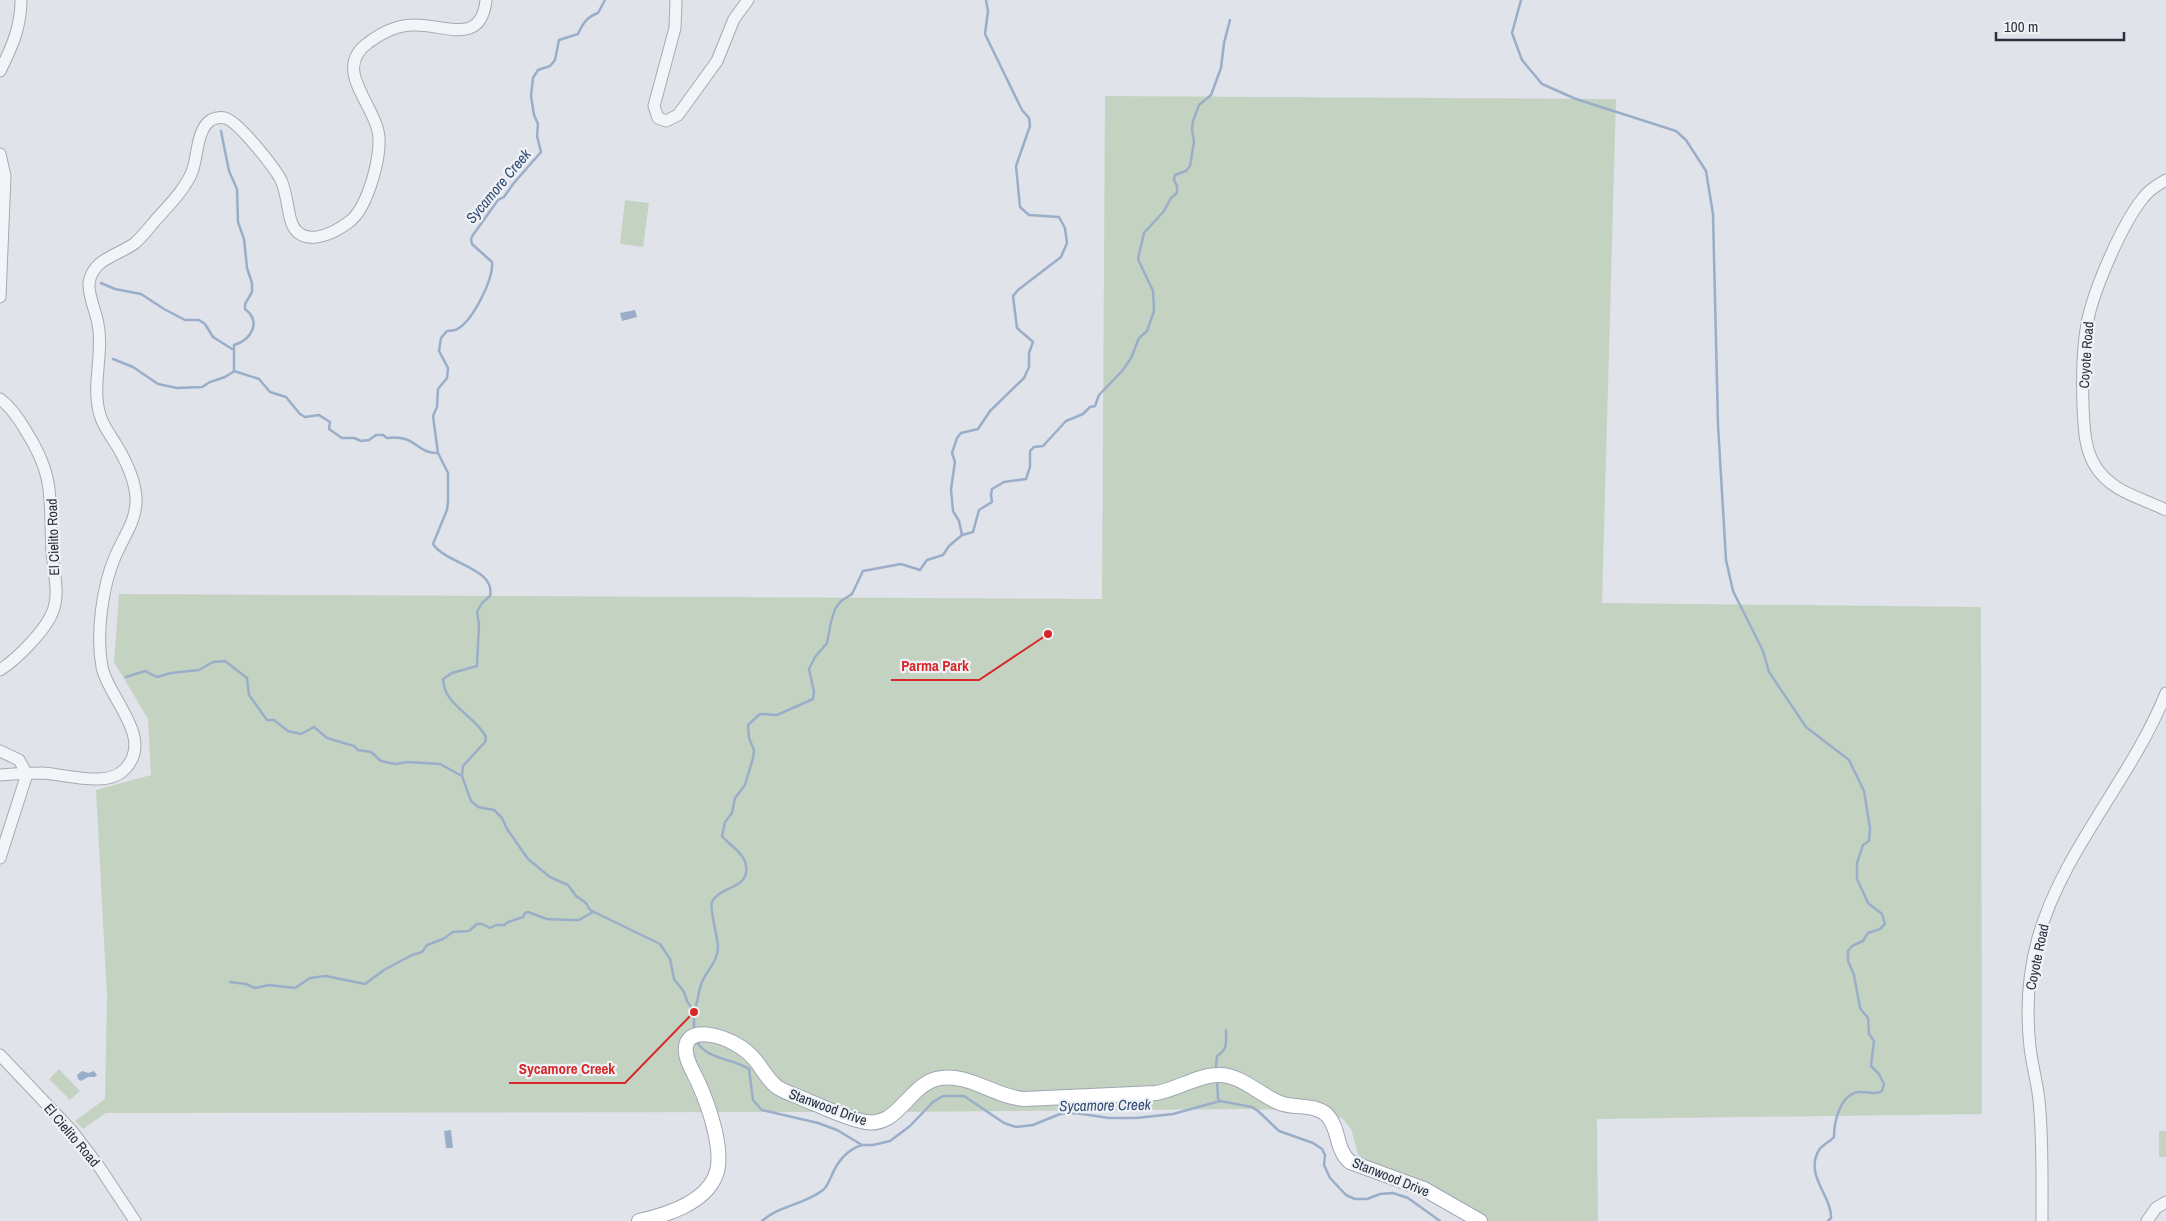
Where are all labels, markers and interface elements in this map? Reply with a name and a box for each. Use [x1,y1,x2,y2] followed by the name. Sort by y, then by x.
[1996,10,2124,42] scale bar
[2004,16,2038,37] text: 100 m
[461,144,536,228] water label: Sycamore Creek
[2075,321,2097,389] street label: Coyote Road
[43,498,63,576] street label: El Cielito Road
[891,650,979,680] callout: Parma Park
[901,655,969,676] text: Parma Park
[2021,922,2053,992] street label: Coyote Road
[509,1053,625,1083] callout: Sycamore Creek
[519,1058,615,1079] text: Sycamore Creek
[787,1085,869,1129] street label: Stanwood Drive
[1059,1094,1152,1116] water label: Sycamore Creek
[40,1100,104,1170] street label: El Cielito Road
[1350,1153,1432,1201] street label: Stanwood Drive

